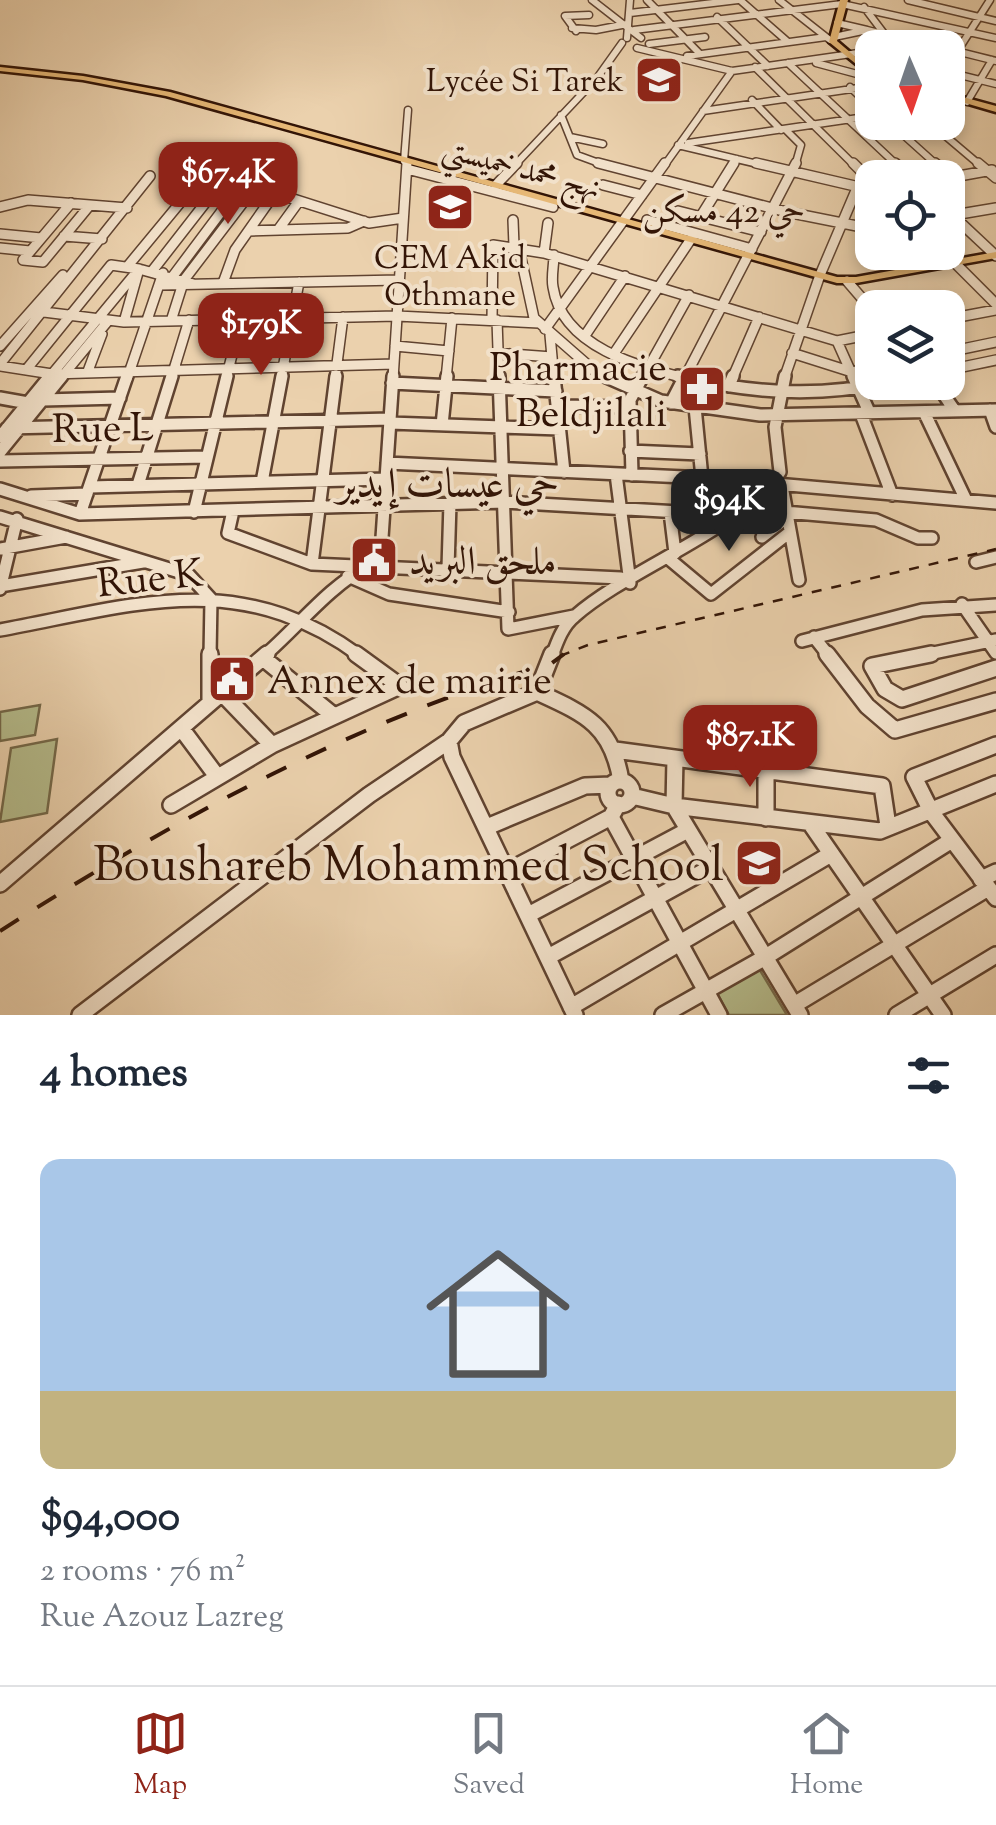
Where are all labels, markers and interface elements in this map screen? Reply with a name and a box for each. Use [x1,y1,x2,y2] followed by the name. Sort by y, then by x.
[855,30,965,140] north arrow
[855,30,965,400] map controls
[633,54,685,106] school or university icon: Lycée Si Tarek
[426,60,624,106] place label: Lycée Si Tarek
[436,127,605,217] street label: نهج محمد خميستي
[147,142,309,227] pin: $67.4K
[181,151,275,197] text: $67.4K
[855,160,965,270] button: locate
[424,181,476,233] school or university icon: CEM Akid Othmane
[643,188,805,239] district label: حي 42 مسكن
[374,237,526,320] place label: CEM Akid Othmane
[855,290,965,400] button: layers
[191,293,331,378] pin: $179K
[220,302,302,348] text: $179K
[489,342,667,445] place label: Pharmacie Beldjilali
[676,363,728,415] pharmacy icon: Pharmacie Beldjilali
[52,402,155,461] street label: Rue L
[333,457,559,517] district label: حي عيسات إيدير
[670,469,788,554] pin: $94K
[693,478,765,524] text: $94K
[348,534,400,586] public building icon: ملحق البريد
[409,536,557,593] place label: ملحق البريد
[94,548,207,615] street label: Rue K
[206,653,258,705] public building icon: Annex de mairie
[267,655,552,712] place label: Annex de mairie
[669,705,831,790] pin: $87.1K
[705,714,795,760] text: $87.1K
[93,834,724,903] place label: Boushareb Mohammed School
[733,837,785,889] school or university icon: Boushareb Mohammed School
[40,1045,188,1105] text: 4 homes
[901,1048,956,1103] icon: filters
[408,1224,588,1404] icon: home
[40,1489,180,1549] text: $94,000
[40,1549,246,1595] text: 2 rooms · 76 m²
[40,1595,284,1641] text: Rue Azouz Lazreg
[133,1706,188,1806] tab: Map
[453,1706,525,1806] tab: Saved
[790,1706,863,1806] tab: Home

